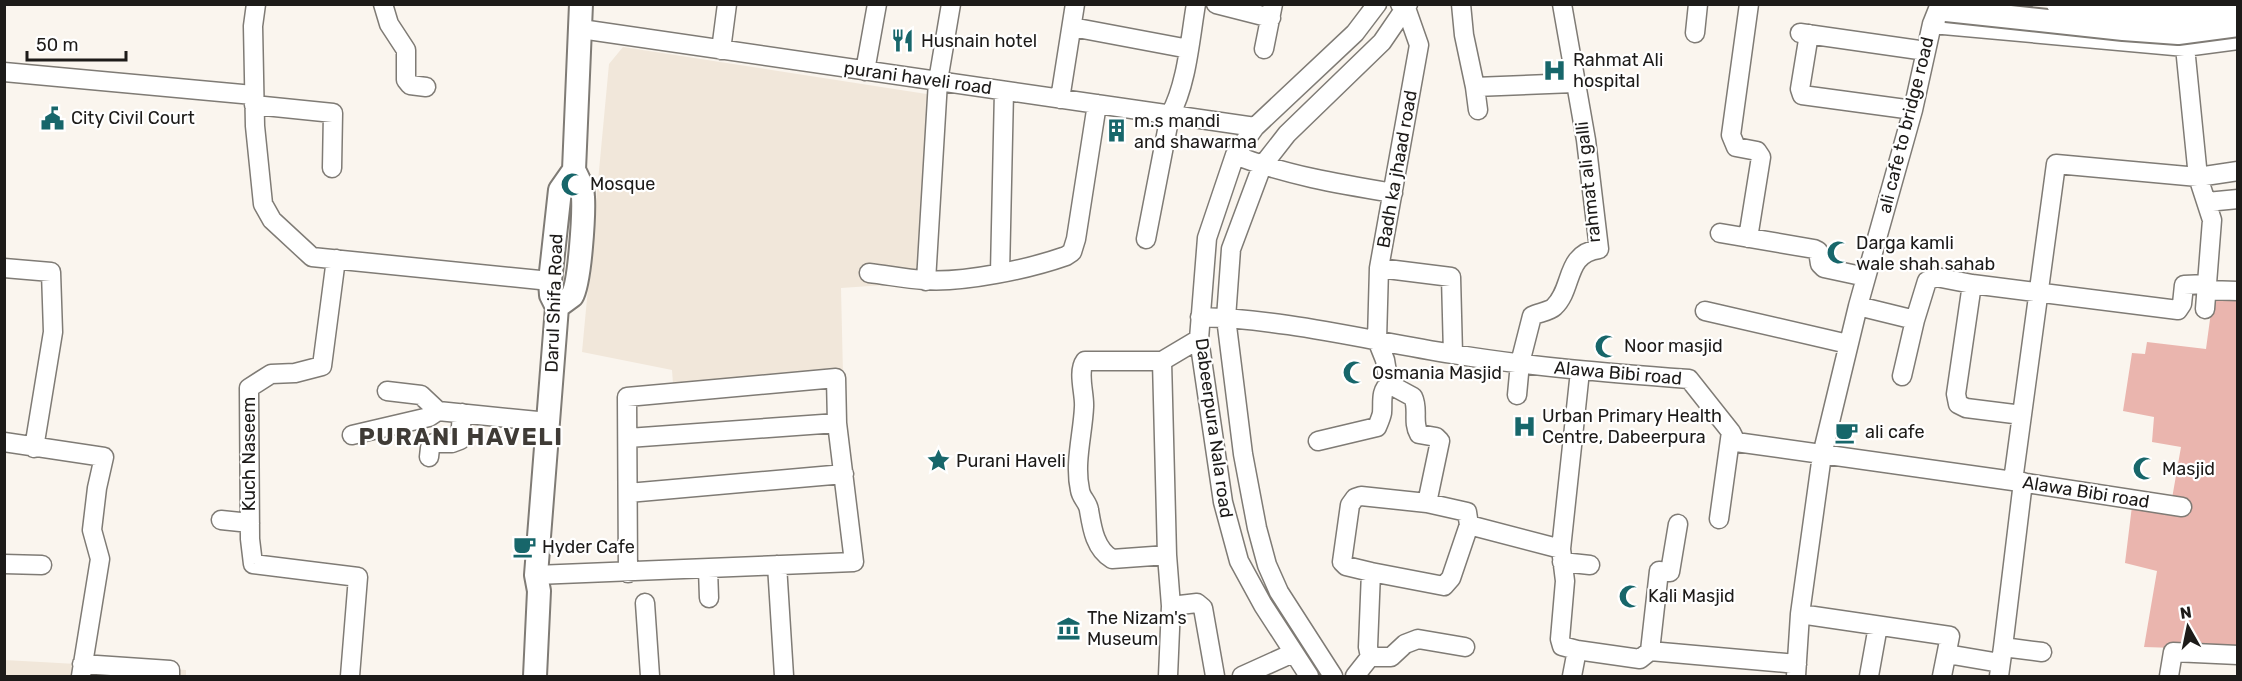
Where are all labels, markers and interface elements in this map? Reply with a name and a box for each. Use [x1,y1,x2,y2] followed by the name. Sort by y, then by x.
[27,24,126,62] scale bar
[890,28,916,54] restaurant icon: Husnain hotel
[921,30,1037,52] place label: Husnain hotel
[36,34,79,56] text: 50 m
[1873,35,1939,215] street label: ali cafe to bridge road
[1573,49,1663,92] place label: Rahmat Ali hospital
[843,57,993,99] street label: purani haveli road
[1542,57,1568,83] hospital icon: Rahmat Ali hospital
[1372,88,1422,250] street label: Badh ka jhaad road
[40,105,66,131] public building icon: City Civil Court
[71,107,195,129] place label: City Civil Court
[1134,110,1257,153] place label: m.s mandi and shawarma
[1103,118,1129,144] building icon: m.s mandi and shawarma
[1571,120,1605,244] street label: rahmat ali galli
[559,171,585,197] mosque icon: Mosque
[590,173,655,195] place label: Mosque
[1856,232,1995,275] place label: Darga kamli wale shah sahab
[541,233,567,373] street label: Darul Shifa Road
[1825,240,1851,266] mosque icon: Darga kamli wale shah sahab
[1593,333,1619,359] mosque icon: Noor masjid
[1624,335,1723,357] place label: Noor masjid
[1190,337,1238,519] street label: Dabeerpura Nala road
[1553,356,1683,390] street label: Alawa Bibi road
[1341,360,1367,386] mosque icon: Osmania Masjid
[1372,362,1502,384] place label: Osmania Masjid
[238,397,260,511] street label: Kuch Naseem
[1542,405,1722,448] place label: Urban Primary Health Centre, Dabeerpura
[1511,413,1537,439] hospital icon: Urban Primary Health Centre, Dabeerpura
[1834,419,1860,445] cafe icon: ali cafe
[1865,421,1925,443] place label: ali cafe
[359,423,563,451] district label: PURANI HAVELI
[925,448,951,474] place icon: Purani Haveli
[956,450,1066,472] place label: Purani Haveli
[2131,456,2157,482] mosque icon: Masjid
[2162,458,2215,480] place label: Masjid
[2021,471,2151,513] street label: Alawa Bibi road
[511,534,537,560] cafe icon: Hyder Cafe
[542,536,635,558] place label: Hyder Cafe
[1617,583,1643,609] mosque icon: Kali Masjid
[1648,585,1735,607] place label: Kali Masjid
[2158,597,2218,657] north arrow
[2179,602,2193,623] text: N
[1087,607,1187,650] place label: The Nizam's Museum
[1056,615,1082,641] museum icon: The Nizam's Museum

